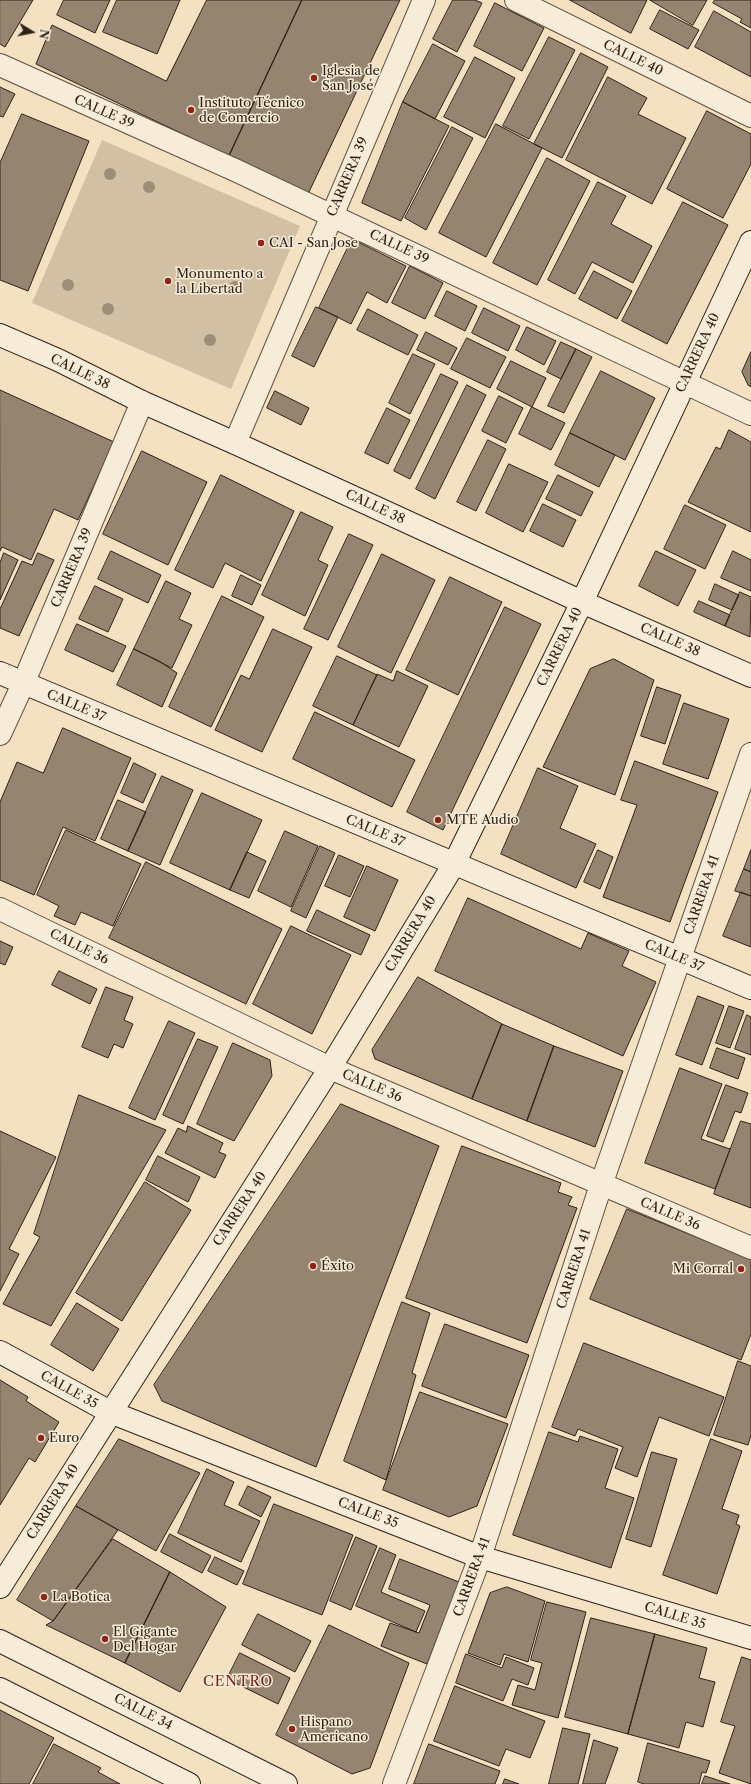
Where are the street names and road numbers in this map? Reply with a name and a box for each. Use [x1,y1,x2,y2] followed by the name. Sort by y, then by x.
[600,37,666,79] street label: CALLE 40
[72,92,136,132] street label: CALLE 39
[324,135,372,219] street label: CARRERA 39
[367,226,431,268] street label: CALLE 39
[673,311,723,395] street label: CARRERA 40
[48,351,112,393] street label: CALLE 38
[343,486,407,528] street label: CALLE 38
[48,526,96,610] street label: CARRERA 39
[534,605,586,689] street label: CARRERA 40
[638,620,702,660] street label: CALLE 38
[44,687,108,725] street label: CALLE 37
[343,812,407,850] street label: CALLE 37
[681,853,723,937] street label: CARRERA 41
[382,893,440,975] street label: CARRERA 40
[47,926,111,968] street label: CALLE 36
[642,937,706,975] street label: CALLE 37
[340,1066,404,1106] street label: CALLE 36
[210,1169,270,1249] street label: CARRERA 40
[638,1194,702,1234] street label: CALLE 36
[554,1227,594,1311] street label: CARRERA 41
[38,1368,100,1412] street label: CALLE 35
[24,1461,82,1543] street label: CARRERA 40
[336,1494,400,1532] street label: CALLE 35
[450,1535,494,1619] street label: CARRERA 41
[642,1599,708,1633] street label: CALLE 35
[111,1691,175,1733] street label: CALLE 34

